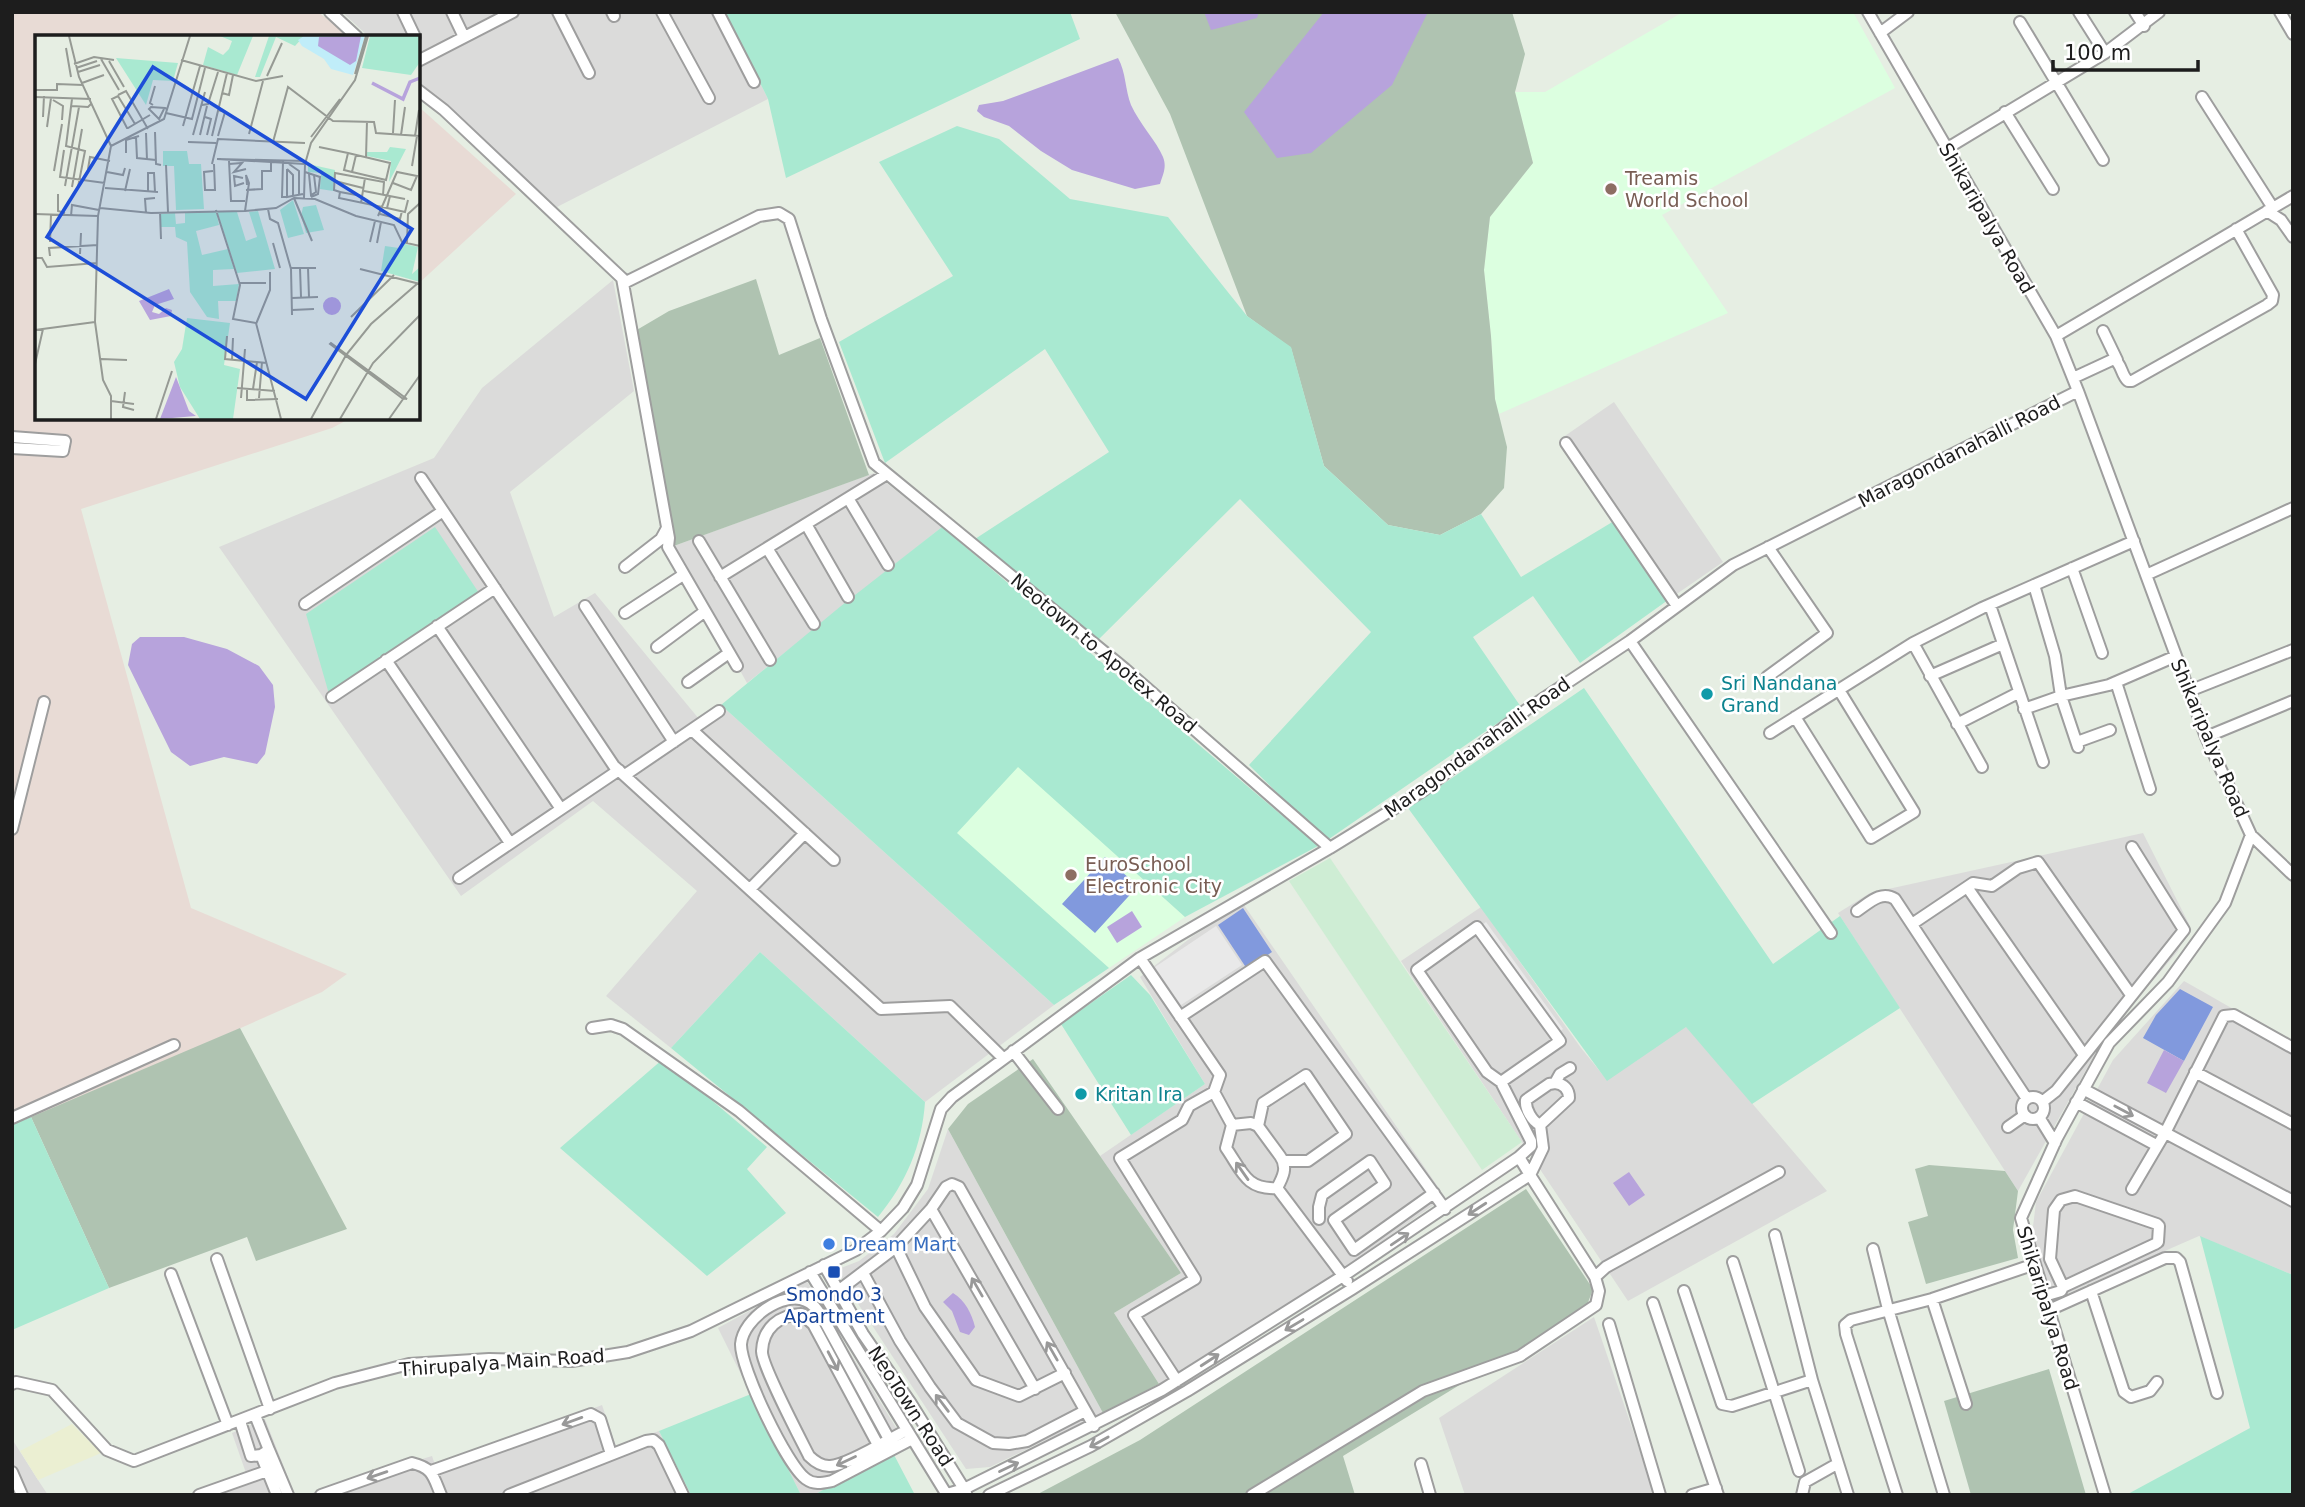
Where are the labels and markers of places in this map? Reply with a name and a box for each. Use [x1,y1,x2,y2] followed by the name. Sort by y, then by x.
[1624,167,1749,211] place label: Treamis World School
[1603,181,1619,197] marker: Treamis World School
[1721,672,1837,716] place label: Sri Nandana Grand
[1699,686,1715,702] marker: Sri Nandana Grand
[1085,853,1222,897] place label: EuroSchool Electronic City
[1063,867,1079,883] marker: EuroSchool Electronic City
[1095,1083,1183,1105] place label: Kritan Ira
[1073,1086,1089,1102] marker: Kritan Ira
[843,1233,956,1255] place label: Dream Mart
[821,1236,837,1252] marker: Dream Mart
[826,1264,842,1280] marker: Smondo 3 Apartment
[783,1283,885,1327] place label: Smondo 3 Apartment

